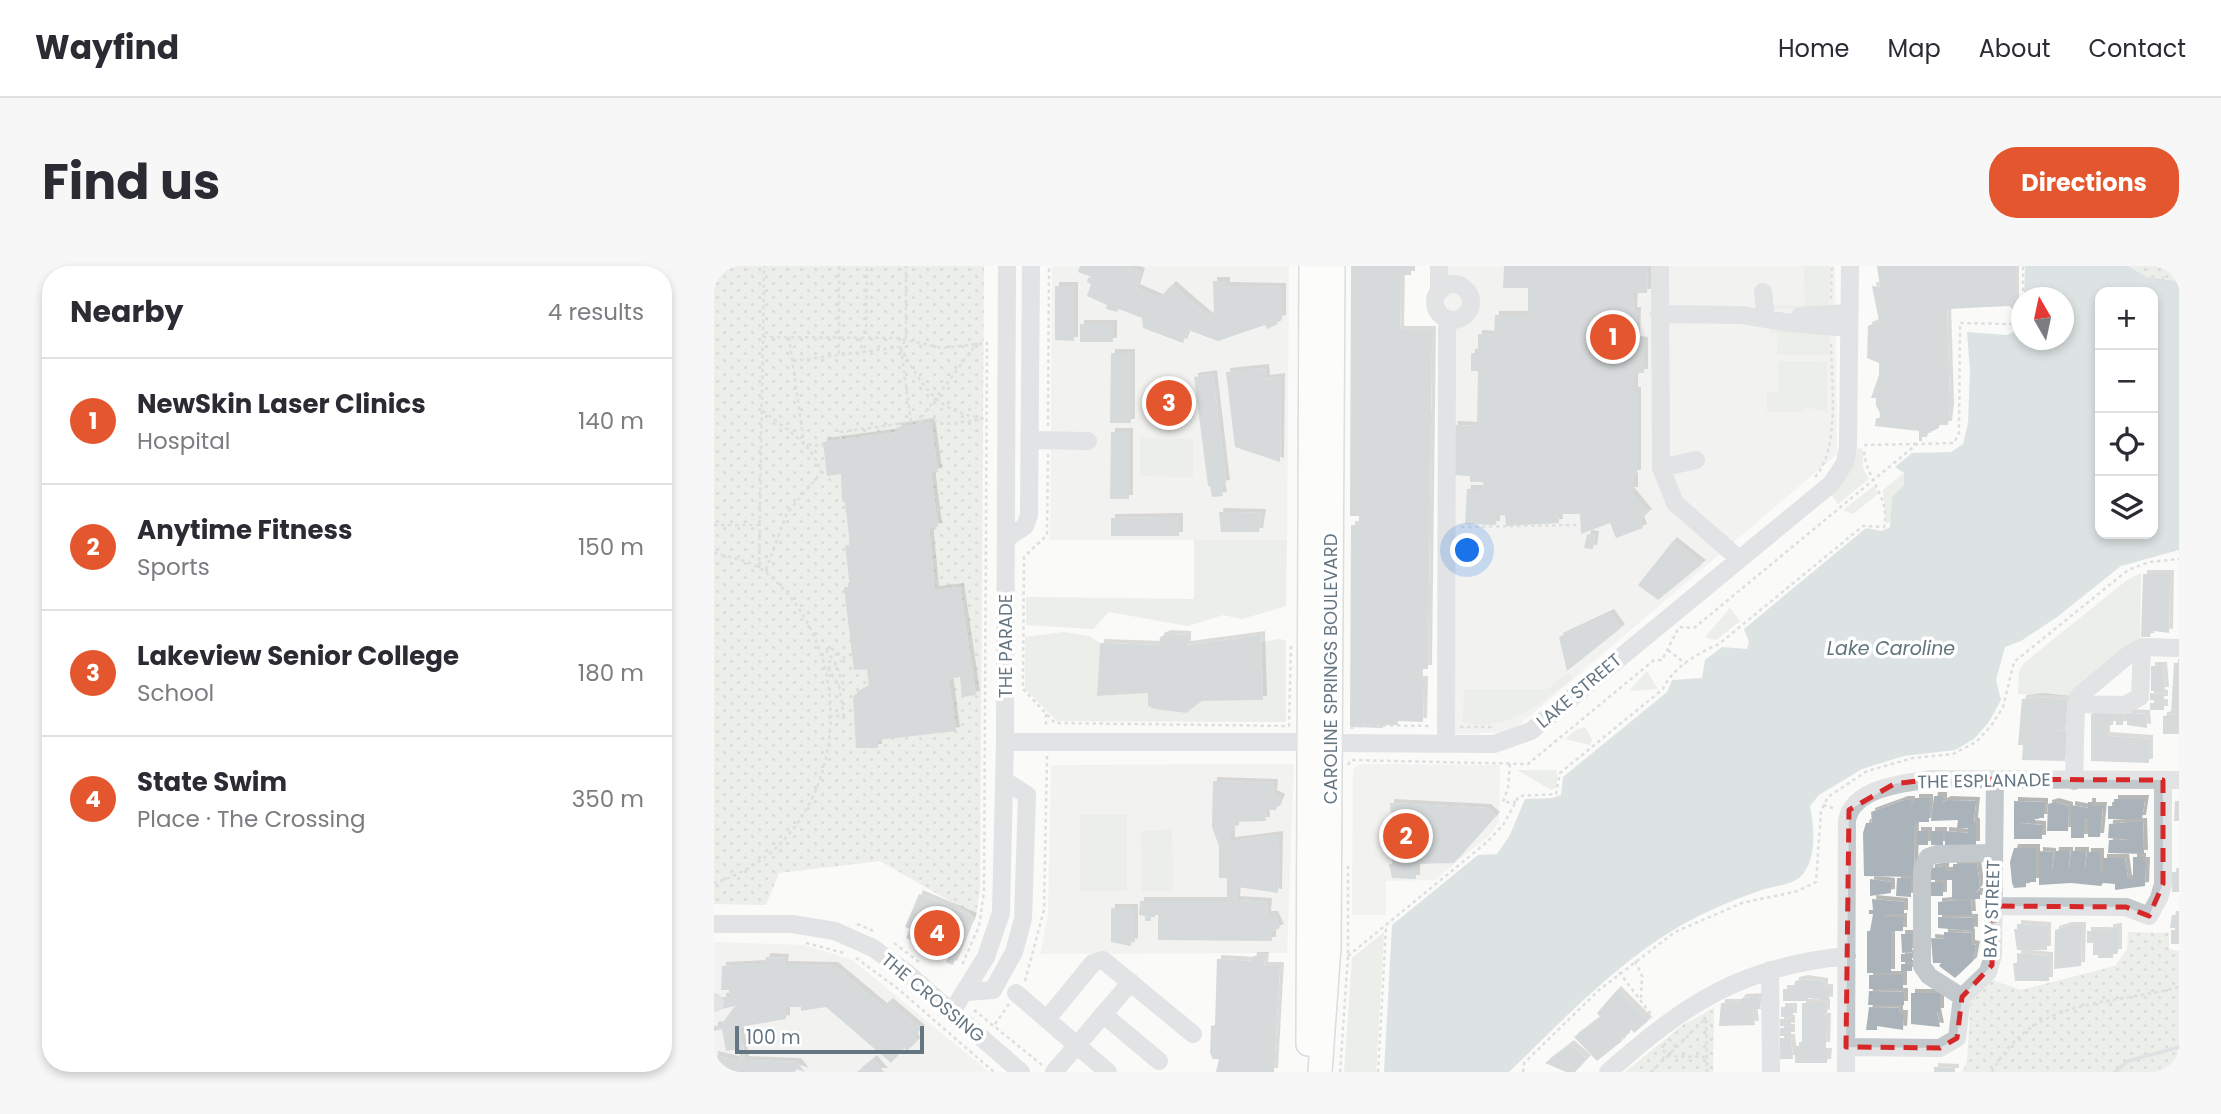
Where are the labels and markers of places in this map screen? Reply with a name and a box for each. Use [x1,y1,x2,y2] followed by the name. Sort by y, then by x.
[1590,311,1636,363] pin: 1
[1146,377,1192,429] pin: 3
[1383,810,1429,862] pin: 2
[914,907,960,959] pin: 4

